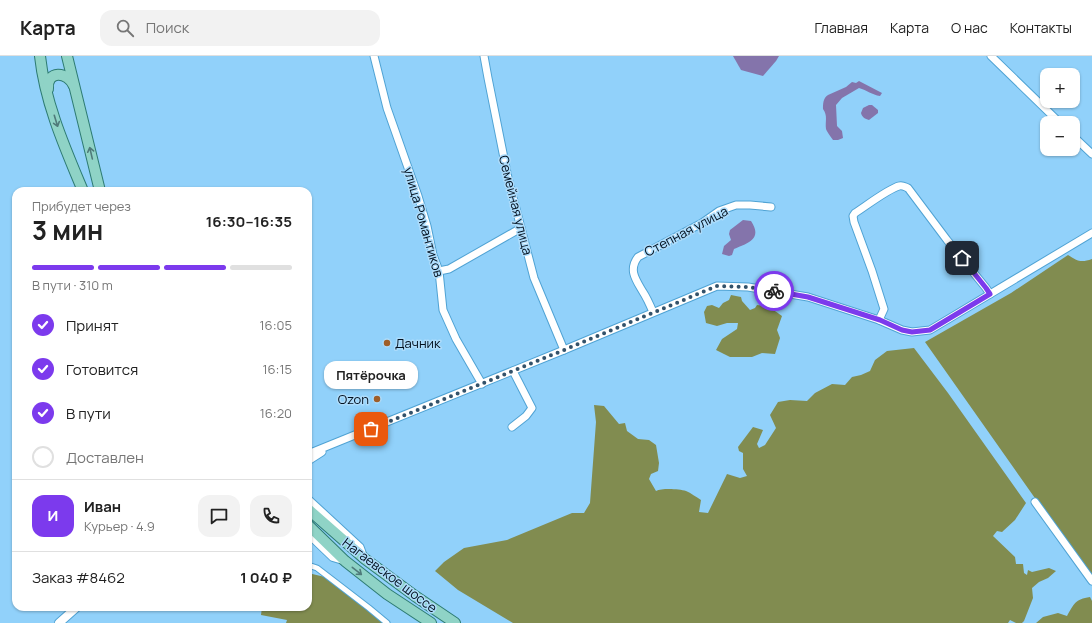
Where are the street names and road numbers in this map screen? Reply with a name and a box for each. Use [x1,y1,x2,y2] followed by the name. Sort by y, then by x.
[495,153,537,257] street label: Семейная улица
[400,165,448,279] street label: улица Романтиков
[641,201,731,261] street label: Степная улица
[339,533,441,617] street label: Нагаевское шоссе

